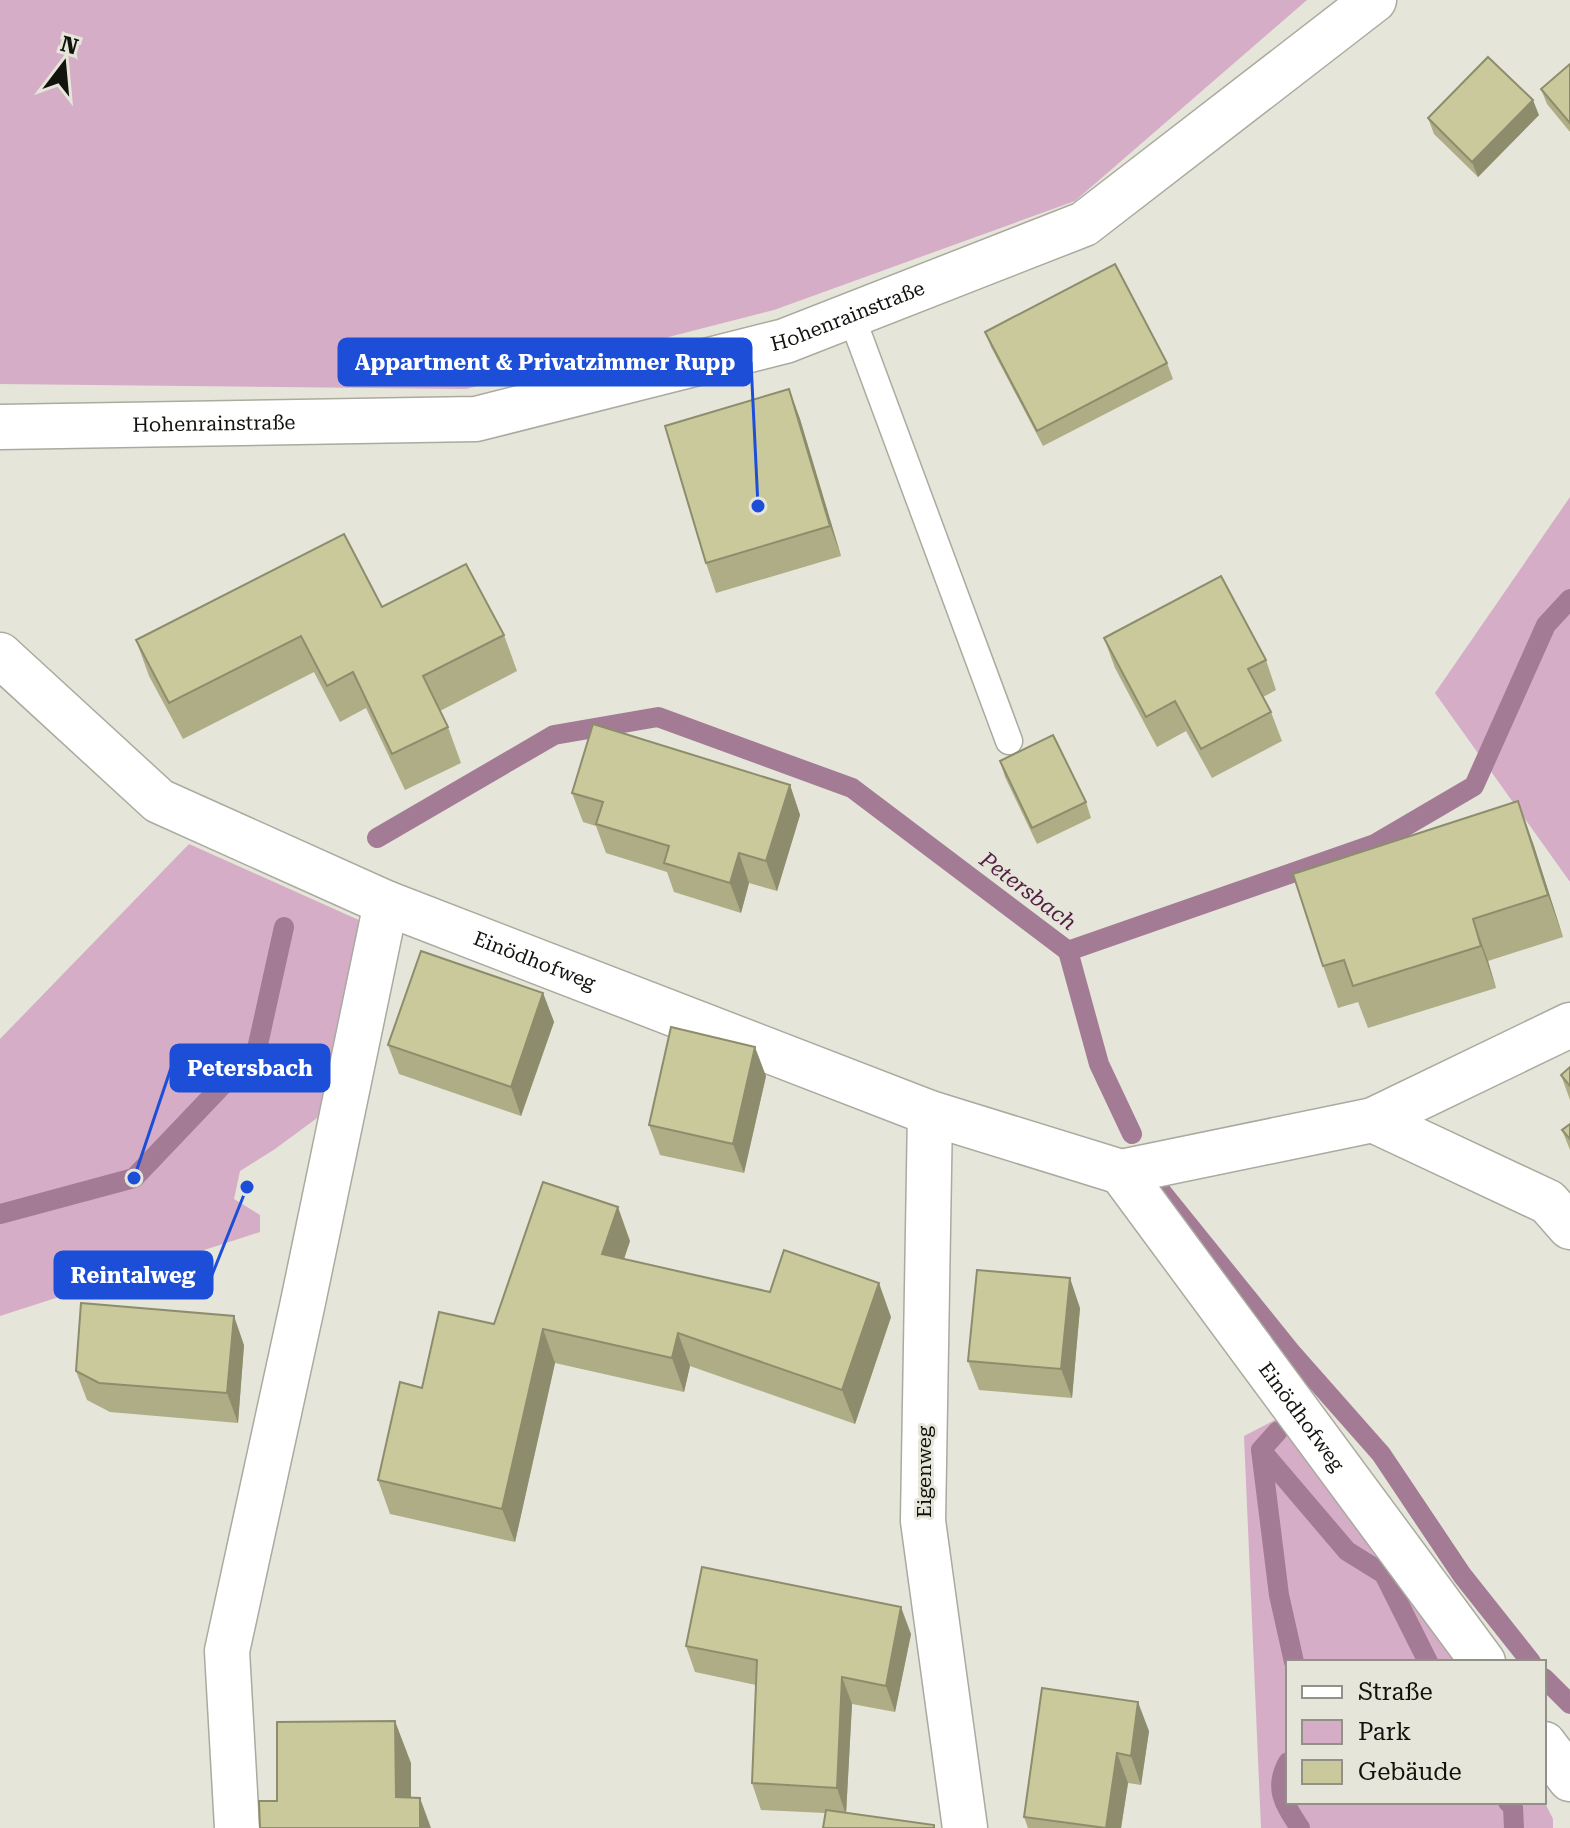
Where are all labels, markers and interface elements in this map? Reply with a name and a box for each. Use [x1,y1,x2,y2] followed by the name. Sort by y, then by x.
[24,24,104,104] north arrow
[58,31,81,60] text: N
[768,276,928,356] street label: Hohenrainstraße
[339,339,751,385] callout: Appartment & Privatzimmer Rupp
[355,350,735,375] text: Appartment & Privatzimmer Rupp
[132,410,296,437] street label: Hohenrainstraße
[974,846,1081,935] water label: Petersbach
[470,926,600,995] street label: Einödhofweg
[171,1045,329,1091] callout: Petersbach
[187,1056,313,1081] text: Petersbach
[55,1252,212,1298] callout: Reintalweg
[71,1263,196,1288] text: Reintalweg
[1254,1358,1350,1476] street label: Einödhofweg
[912,1425,936,1518] street label: Eigenweg
[1286,1660,1546,1804] legend
[1358,1678,1433,1706] text: Straße
[1358,1718,1411,1746] text: Park
[1358,1758,1462,1786] text: Gebäude

